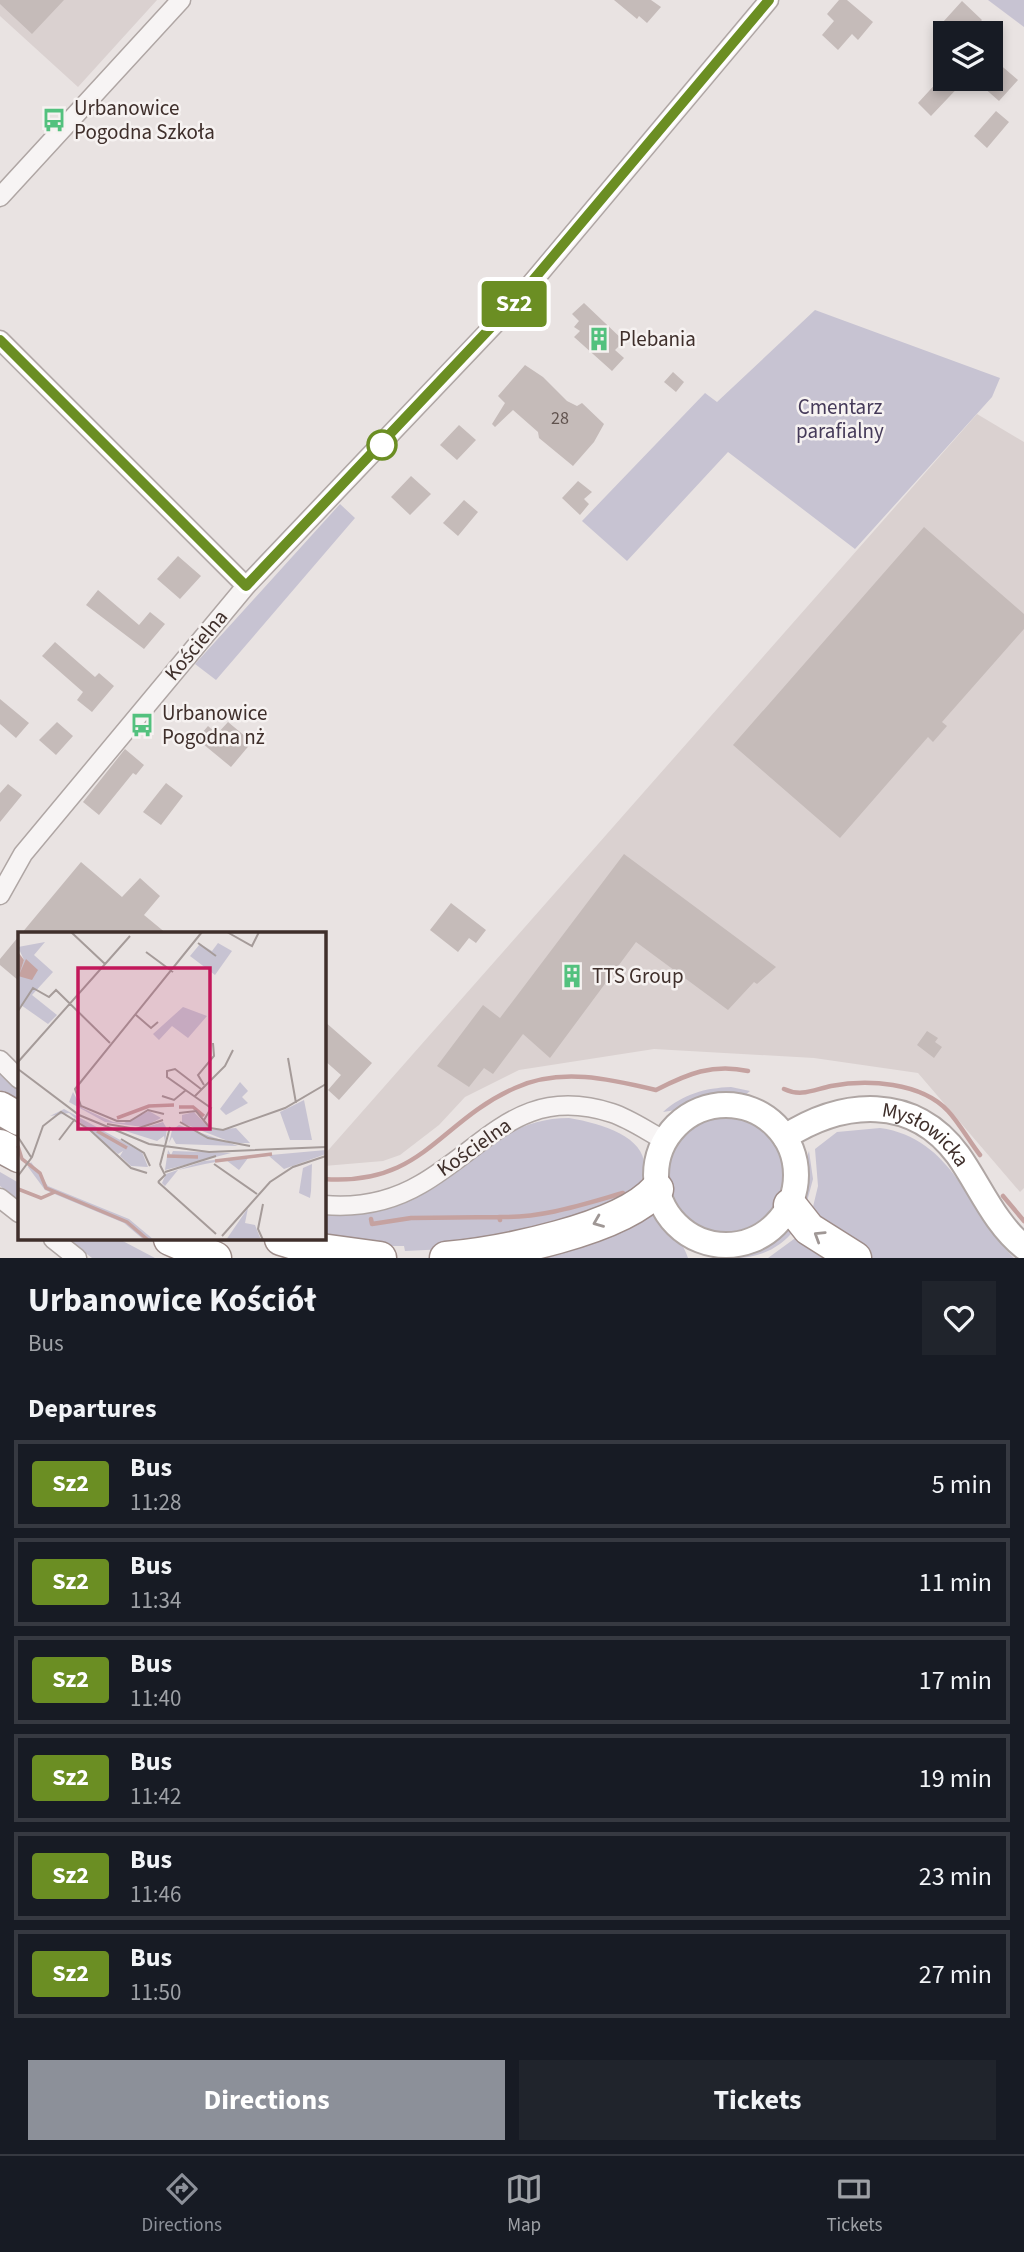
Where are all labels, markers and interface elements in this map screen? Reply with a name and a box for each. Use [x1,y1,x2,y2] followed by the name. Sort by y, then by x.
[933,21,1003,91] map controls
[933,21,1003,91] button: layers
[74,93,215,147] place label: Urbanowice Pogodna Szkoła
[40,106,68,134] bus stop icon: Urbanowice Pogodna Szkoła
[474,281,554,327] line badge: Sz2
[496,286,532,321] text: Sz2
[619,324,696,354] place label: Plebania
[585,325,613,353] building icon: Plebania
[796,392,884,446] park label: Cmentarz parafialny
[551,406,569,431] house number: 28
[367,430,397,460] unlabelled marker
[157,603,235,687] street label: Kościelna
[162,698,267,752] place label: Urbanowice Pogodna nż
[128,711,156,739] bus stop icon: Urbanowice Pogodna nż
[18,932,326,1240] inset map
[592,961,684,991] place label: TTS Group
[558,962,586,990] building icon: TTS Group
[880,1095,977,1173] street label: Mysłowicka
[431,1110,517,1184] street label: Kościelna
[593,1214,605,1228] one-way arrow
[814,1231,827,1244] one-way arrow
[28,1277,316,1324] text: Urbanowice Kościół
[922,1281,996,1355] button: heart
[28,1327,64,1360] text: Bus
[28,1390,156,1427] text: Departures
[130,1449,172,1486] text: Bus
[52,1466,89,1501] text: Sz2
[932,1466,992,1503] text: 5 min
[130,1486,181,1519] text: 11:28
[130,1547,172,1584] text: Bus
[52,1564,89,1599] text: Sz2
[919,1564,992,1601] text: 11 min
[130,1584,181,1617] text: 11:34
[130,1645,172,1682] text: Bus
[52,1662,89,1697] text: Sz2
[919,1662,992,1699] text: 17 min
[130,1682,181,1715] text: 11:40
[130,1743,172,1780] text: Bus
[52,1760,89,1795] text: Sz2
[919,1760,992,1797] text: 19 min
[130,1780,181,1813] text: 11:42
[130,1841,172,1878] text: Bus
[52,1858,89,1893] text: Sz2
[919,1858,992,1895] text: 23 min
[130,1878,181,1911] text: 11:46
[130,1939,172,1976] text: Bus
[52,1956,89,1991] text: Sz2
[919,1956,992,1993] text: 27 min
[130,1976,181,2009] text: 11:50
[28,2060,505,2140] button: Directions
[519,2060,996,2140] button: Tickets
[142,2170,222,2239] tab: Directions
[505,2170,543,2239] tab: Map
[826,2170,882,2239] tab: Tickets

